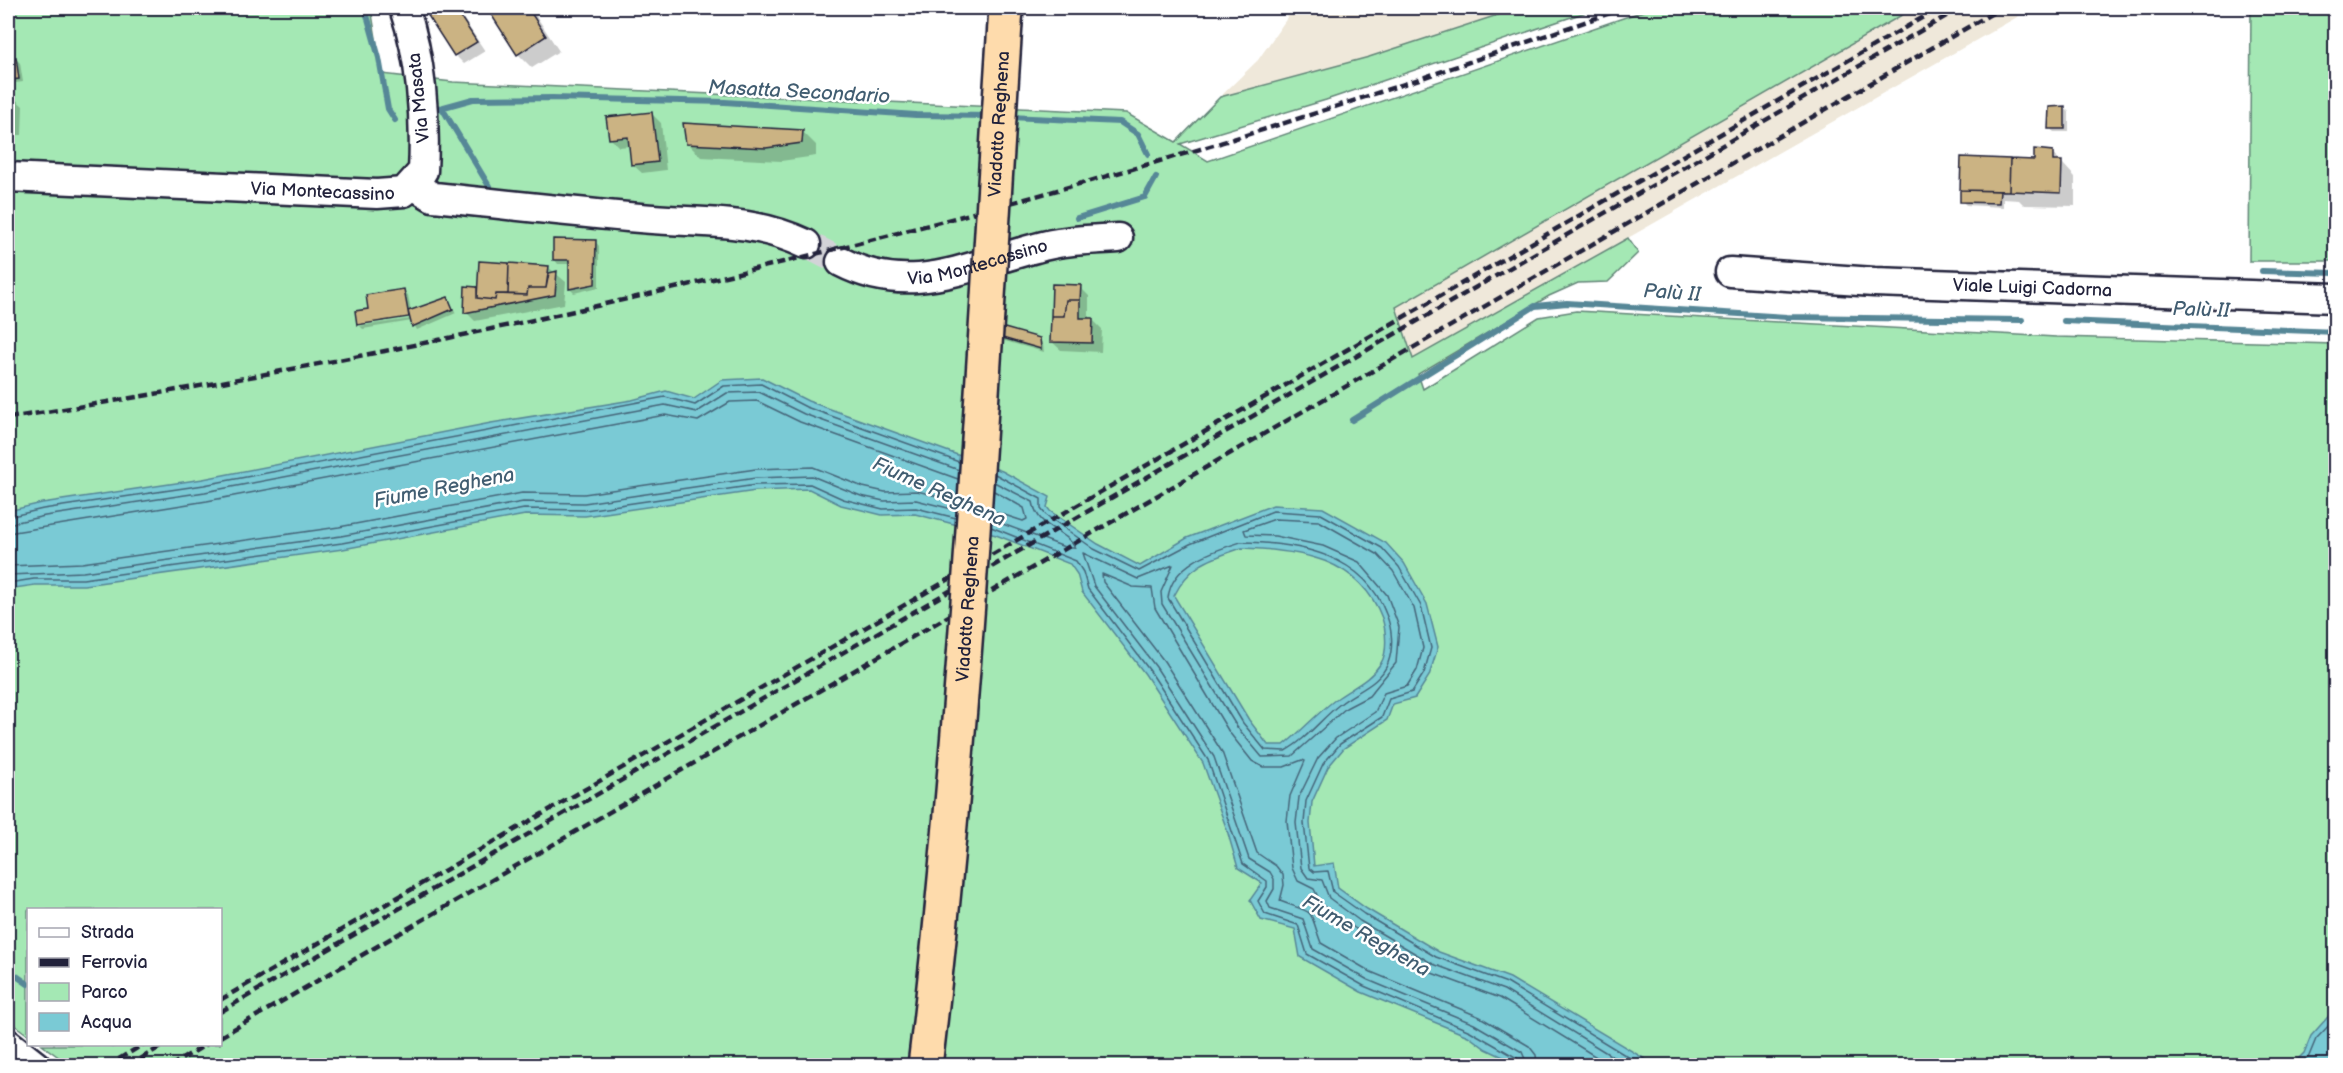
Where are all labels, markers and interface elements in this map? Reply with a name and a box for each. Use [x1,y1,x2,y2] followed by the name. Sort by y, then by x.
[984,50,1014,198] street label: Viadotto Reghena
[404,52,434,144] street label: Via Masata
[707,75,891,109] water label: Masatta Secondario
[250,178,395,205] street label: Via Montecassino
[907,235,1050,289] street label: Via Montecassino
[1952,274,2113,301] street label: Viale Luigi Cadorna
[1643,279,1703,307] water label: Palù II
[2172,297,2232,323] water label: Palù II
[869,452,1009,532] water label: Fiume Reghena
[371,463,517,513] water label: Fiume Reghena
[952,535,983,683] street label: Viadotto Reghena
[1298,890,1434,982] water label: Fiume Reghena
[27,908,222,1046] legend
[81,922,134,943] text: Strada
[81,952,148,973] text: Ferrovia
[81,982,128,1003] text: Parco
[81,1012,132,1033] text: Acqua

